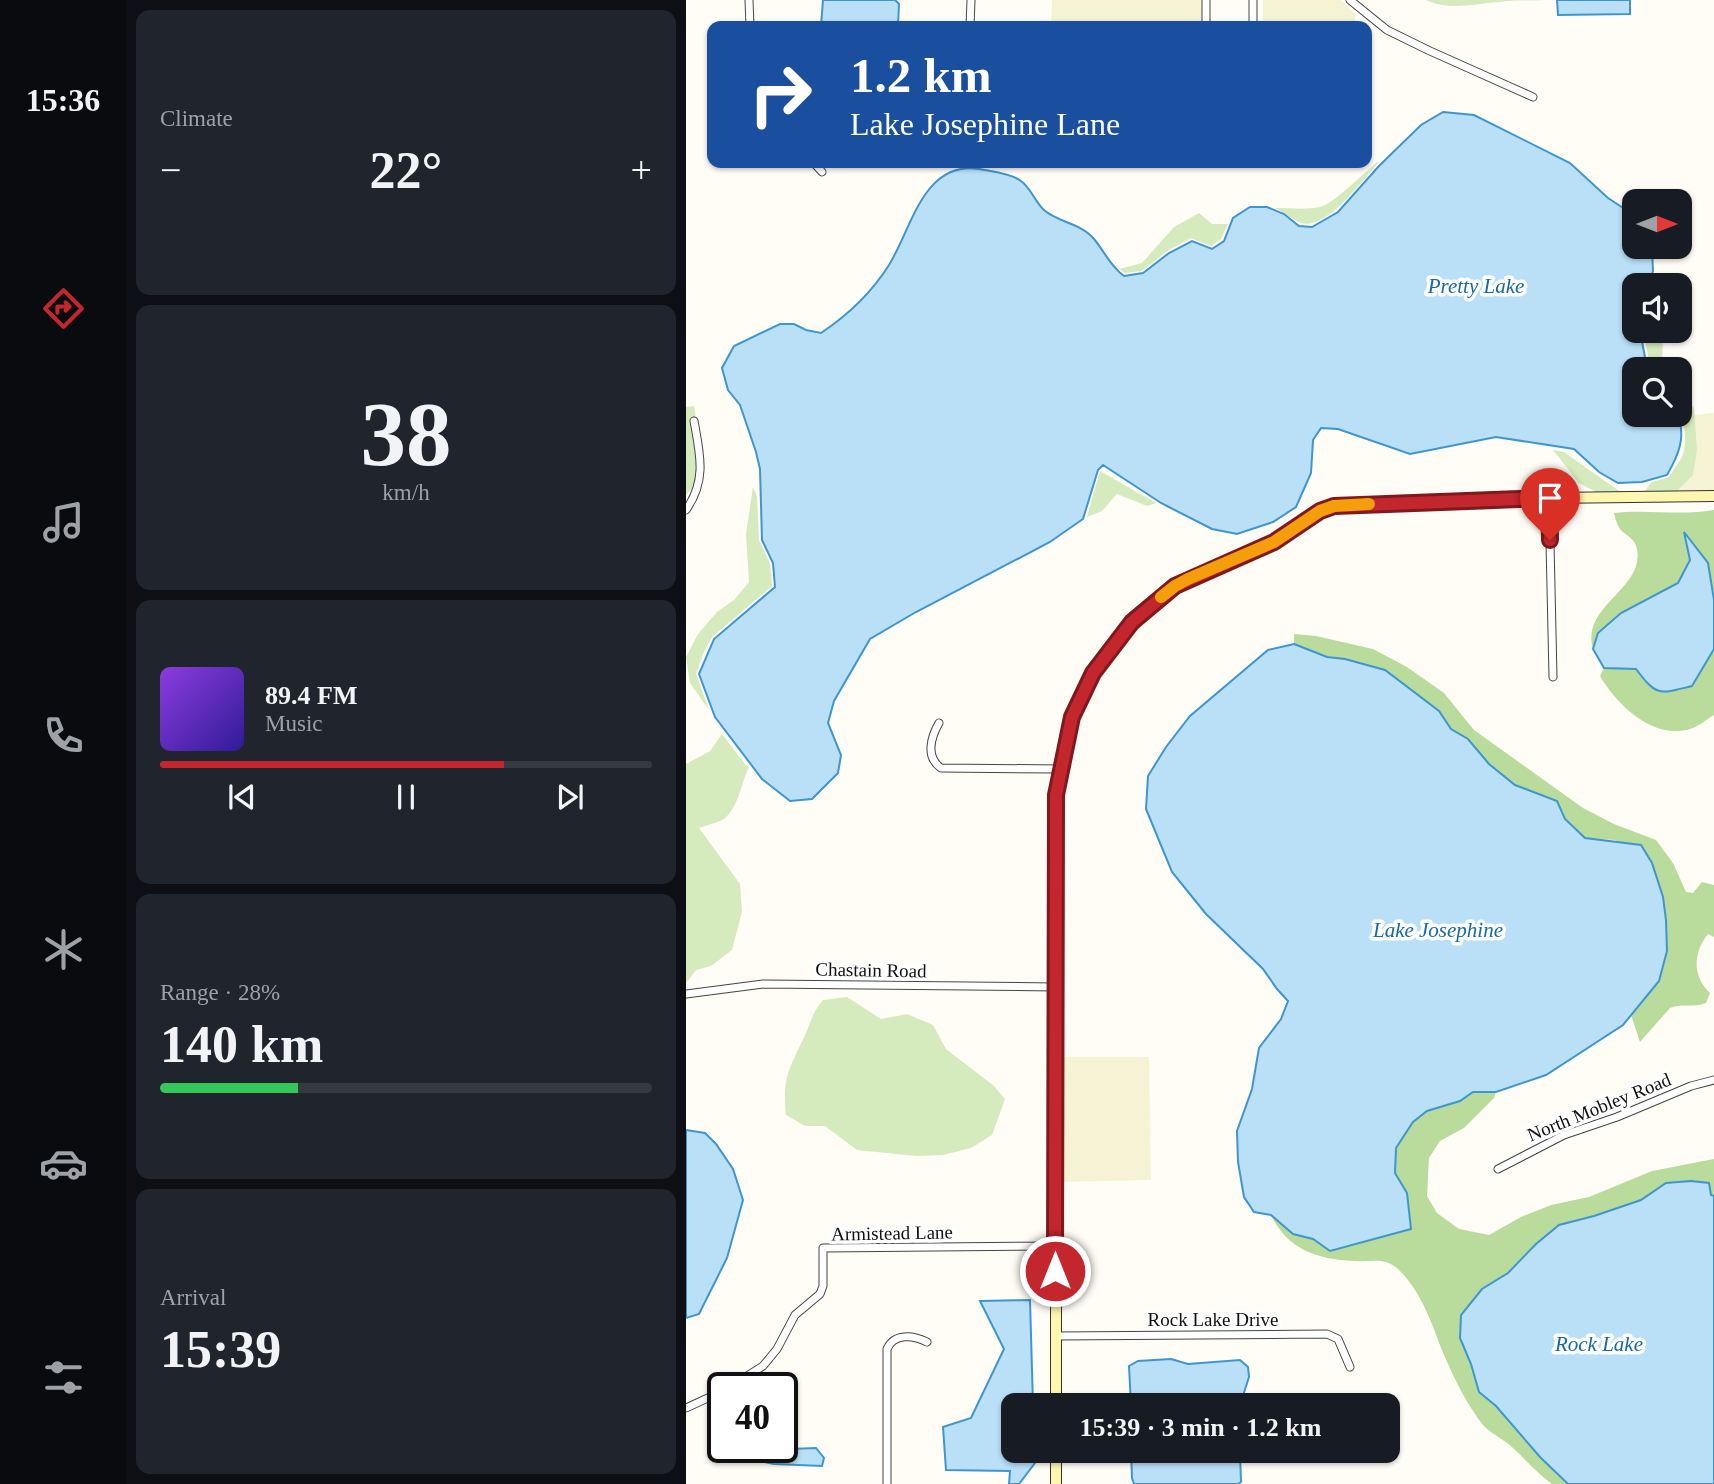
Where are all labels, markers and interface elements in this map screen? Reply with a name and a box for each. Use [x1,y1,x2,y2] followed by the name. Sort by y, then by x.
[850,48,992,103] text: 1.2 km
[735,49,826,140] icon: right
[26,82,100,118] text: 15:36
[160,106,233,131] text: Climate
[850,106,1120,142] text: Lake Josephine Lane
[370,142,442,199] text: 22°
[160,149,181,191] text: −
[631,149,652,191] text: +
[1622,189,1692,259] north arrow
[1622,189,1692,427] map controls
[1622,273,1692,343] button: sound
[1427,274,1524,298] water label: Pretty Lake
[39,284,88,333] icon: directions
[1622,357,1692,427] button: search
[361,384,452,485] text: 38
[1520,468,1580,540] pin
[1531,479,1569,517] icon: arrive
[382,480,430,505] text: km/h
[39,498,88,547] icon: music
[265,681,357,710] text: 89.4 FM
[39,711,88,760] icon: phone
[265,711,323,736] text: Music
[223,778,261,816] icon: previous
[387,778,425,816] icon: pause
[551,778,589,816] icon: next
[1372,918,1503,942] water label: Lake Josephine
[39,925,88,974] icon: climate
[815,959,927,981] street label: Chastain Road
[160,980,280,1005] text: Range · 28%
[160,1016,323,1073] text: 140 km
[1524,1068,1674,1145] street label: North Mobley Road
[39,1139,88,1188] icon: car
[831,1221,953,1245] street label: Armistead Lane
[1018,1234,1092,1308] position arrow
[160,1285,226,1310] text: Arrival
[1148,1309,1278,1330] street label: Rock Lake Drive
[160,1321,281,1378] text: 15:39
[1554,1332,1643,1356] water label: Rock Lake
[39,1353,88,1402] icon: filters
[707,1372,798,1463] speed limit sign: 40
[1080,1413,1321,1442] text: 15:39 · 3 min · 1.2 km

